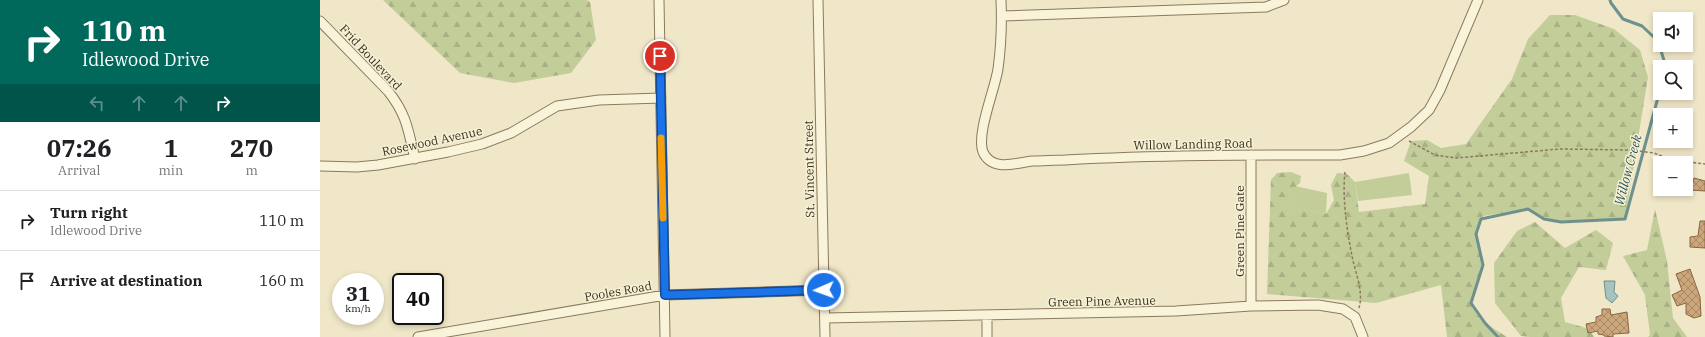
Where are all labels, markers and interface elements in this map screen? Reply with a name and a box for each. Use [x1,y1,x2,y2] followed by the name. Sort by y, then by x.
[82,12,166,49] text: 110 m
[1653,12,1693,196] map controls
[1653,12,1693,52] button: sound
[16,16,68,68] icon: right
[337,21,405,93] street label: Frid Boulevard
[643,39,677,73] pin
[649,45,671,67] icon: arrive
[82,48,209,71] text: Idlewood Drive
[1653,60,1693,100] button: search
[86,92,108,114] icon: left
[128,92,150,114] icon: ahead
[170,92,192,114] icon: ahead
[212,92,234,114] icon: right
[1653,108,1693,148] button: +
[801,120,817,218] street label: St. Vincent Street
[380,123,484,159] street label: Rosewood Avenue
[47,132,112,164] text: 07:26
[164,132,178,164] text: 1
[230,132,273,164] text: 270
[1610,133,1646,207] water label: Willow Creek
[1133,135,1253,153] street label: Willow Landing Road
[1653,156,1693,196] button: −
[58,162,100,179] text: Arrival
[158,162,183,179] text: min
[245,162,258,179] text: m
[1232,185,1247,277] street label: Green Pine Gate
[50,203,128,222] text: Turn right
[16,210,38,232] icon: right
[259,211,304,230] text: 110 m
[50,222,142,239] text: Idlewood Drive
[803,269,845,311] position arrow
[16,270,38,292] icon: arrive
[50,271,202,290] text: Arrive at destination
[259,271,304,290] text: 160 m
[392,273,444,325] speed limit sign: 40
[583,278,653,304] street label: Pooles Road
[346,280,370,307] text: 31
[1048,293,1156,309] street label: Green Pine Avenue
[345,302,371,315] text: km/h

